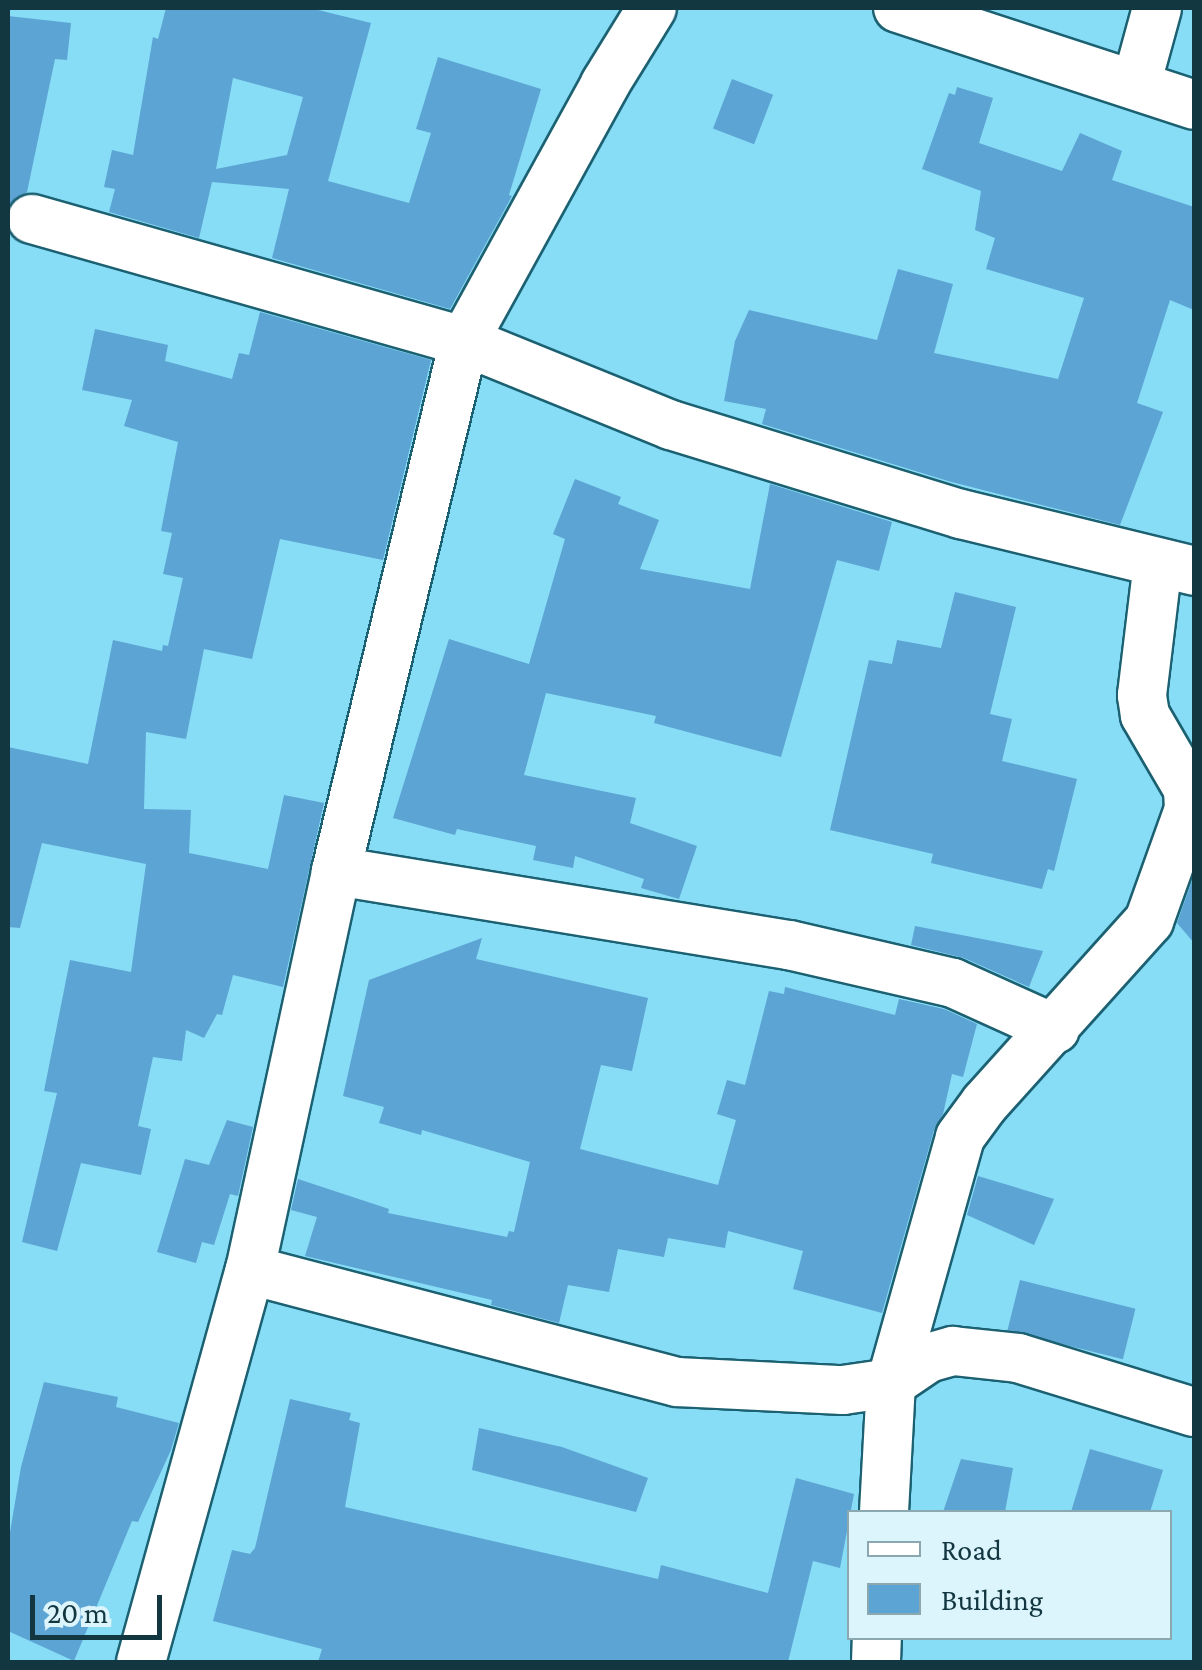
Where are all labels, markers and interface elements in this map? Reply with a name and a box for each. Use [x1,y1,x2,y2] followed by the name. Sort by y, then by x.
[847,1510,1172,1640] legend
[941,1533,1002,1566] text: Road
[35,1575,168,1637] scale bar
[941,1583,1043,1616] text: Building
[47,1596,108,1629] text: 20 m

